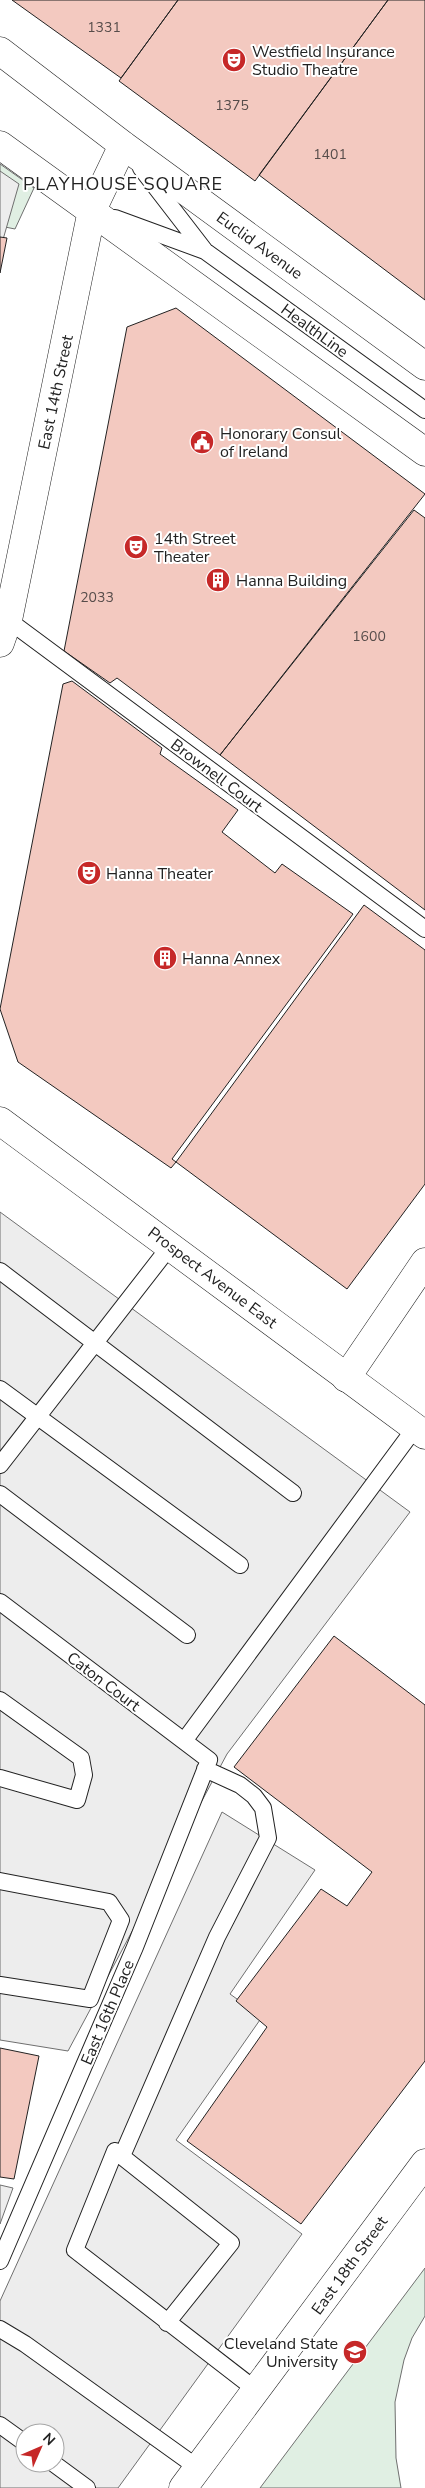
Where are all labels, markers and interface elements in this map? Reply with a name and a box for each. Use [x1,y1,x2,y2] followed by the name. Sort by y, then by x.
[87,18,121,37] house number: 1331
[252,41,395,81] place label: Westfield Insurance Studio Theatre
[221,47,247,73] theatre icon: Westfield Insurance Studio Theatre
[215,96,249,115] house number: 1375
[313,145,347,164] house number: 1401
[23,172,223,196] district label: PLAYHOUSE SQUARE
[212,207,307,285] street label: Euclid Avenue
[276,299,353,363] street label: HealthLine
[33,332,79,452] street label: East 14th Street
[220,423,342,463] place label: Honorary Consul of Ireland
[189,429,215,455] public building icon: Honorary Consul of Ireland
[154,528,236,568] place label: 14th Street Theater
[123,534,149,560] theatre icon: 14th Street Theater
[205,567,231,593] building icon: Hanna Building
[236,570,347,592] place label: Hanna Building
[80,588,114,607] house number: 2033
[352,627,386,646] house number: 1600
[166,734,267,818] street label: Brownell Court
[76,860,102,886] theatre icon: Hanna Theater
[106,863,213,885] place label: Hanna Theater
[152,945,178,971] building icon: Hanna Annex
[182,948,281,970] place label: Hanna Annex
[143,1222,282,1334] street label: Prospect Avenue East
[62,1647,145,1717] street label: Caton Court
[76,1956,140,2068] street label: East 16th Place
[307,2212,393,2319] street label: East 18th Street
[224,2333,339,2373] place label: Cleveland State University
[342,2339,368,2365] school or university icon: Cleveland State University
[15,2423,65,2473] north arrow
[38,2429,59,2450] text: N

